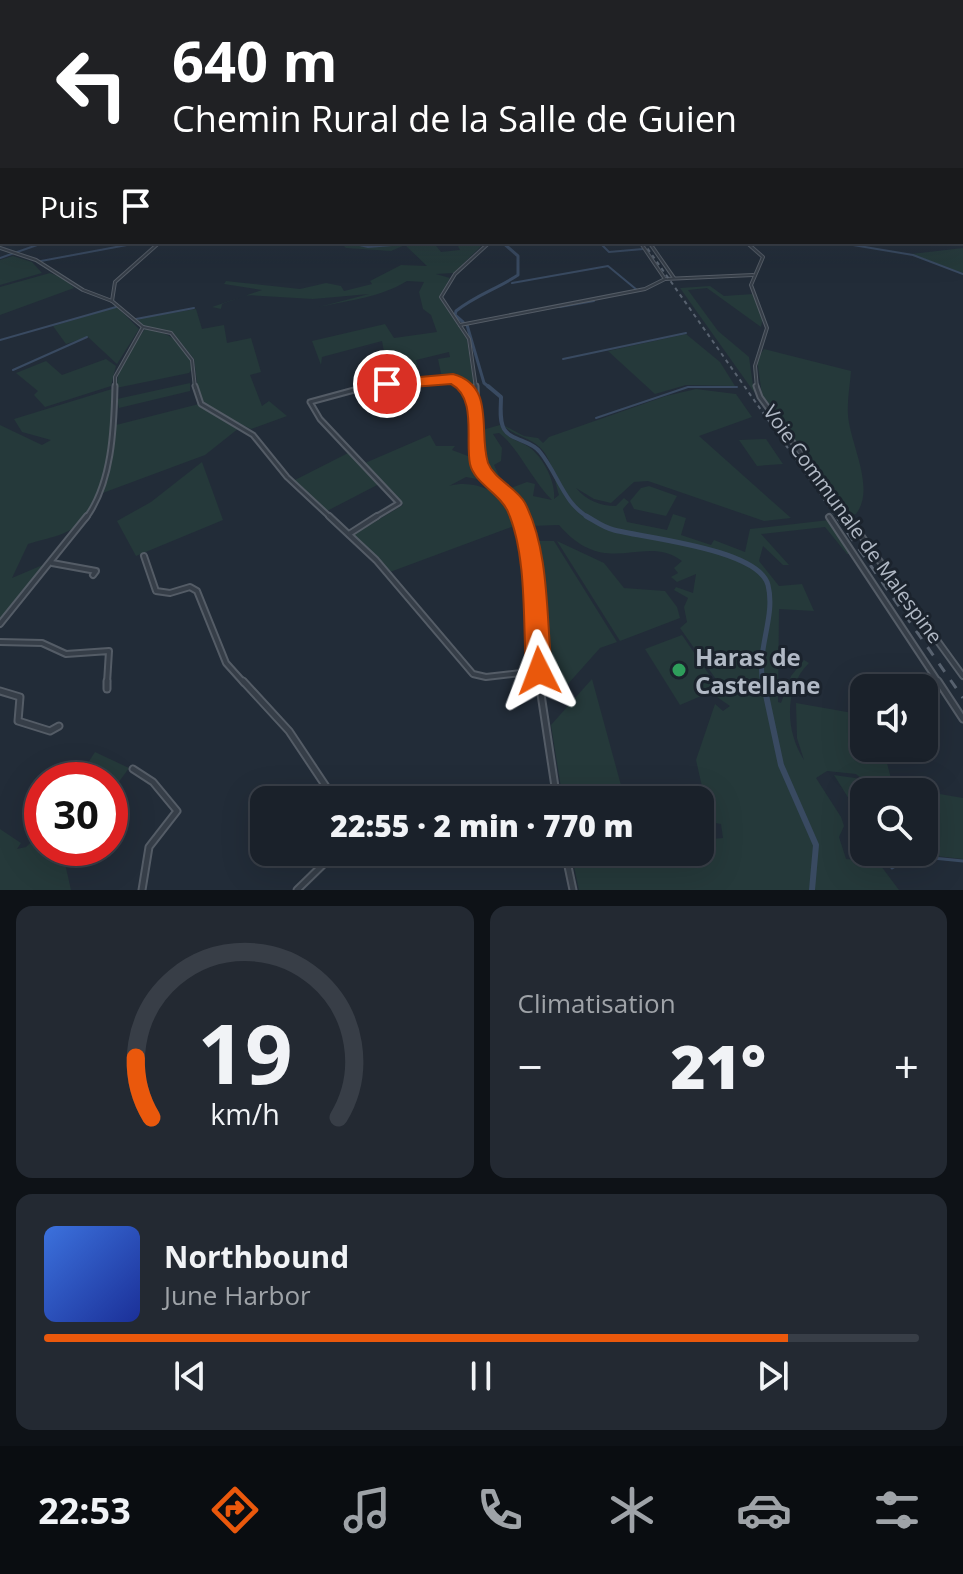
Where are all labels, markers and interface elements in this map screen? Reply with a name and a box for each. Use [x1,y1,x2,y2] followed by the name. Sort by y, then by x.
[172,22,338,98] text: 640 m
[40,32,144,136] icon: left
[172,94,737,143] text: Chemin Rural de la Salle de Guien
[114,184,158,228] icon: arrive
[40,186,98,227] text: Puis
[353,350,421,418] pin
[365,362,409,406] icon: arrive
[757,399,949,649] street label: Voie Communale de Malespine
[497,629,581,713] position arrow
[695,640,820,701] place label: Haras de Castellane
[670,661,688,679] marker: Haras de Castellane
[850,674,938,866] map controls
[850,674,938,762] button: sound
[24,762,128,866] speed limit sign: 30
[850,778,938,866] button: search
[330,805,634,846] text: 22:55 · 2 min · 770 m
[518,985,676,1021] text: Climatisation
[197,995,292,1108] text: 19
[670,1025,766,1107] text: 21°
[518,1036,543,1096] text: −
[894,1036,919,1096] text: +
[210,1094,279,1133] text: km/h
[164,1236,349,1277] text: Northbound
[164,1277,311,1313] text: June Harbor
[168,1354,212,1398] icon: previous
[459,1354,503,1398] icon: pause
[751,1354,795,1398] icon: next
[207,1482,263,1538] icon: directions
[339,1482,395,1538] icon: music
[472,1482,528,1538] icon: phone
[604,1482,660,1538] icon: climate
[736,1482,792,1538] icon: car
[869,1482,925,1538] icon: filters
[38,1486,131,1535] text: 22:53

